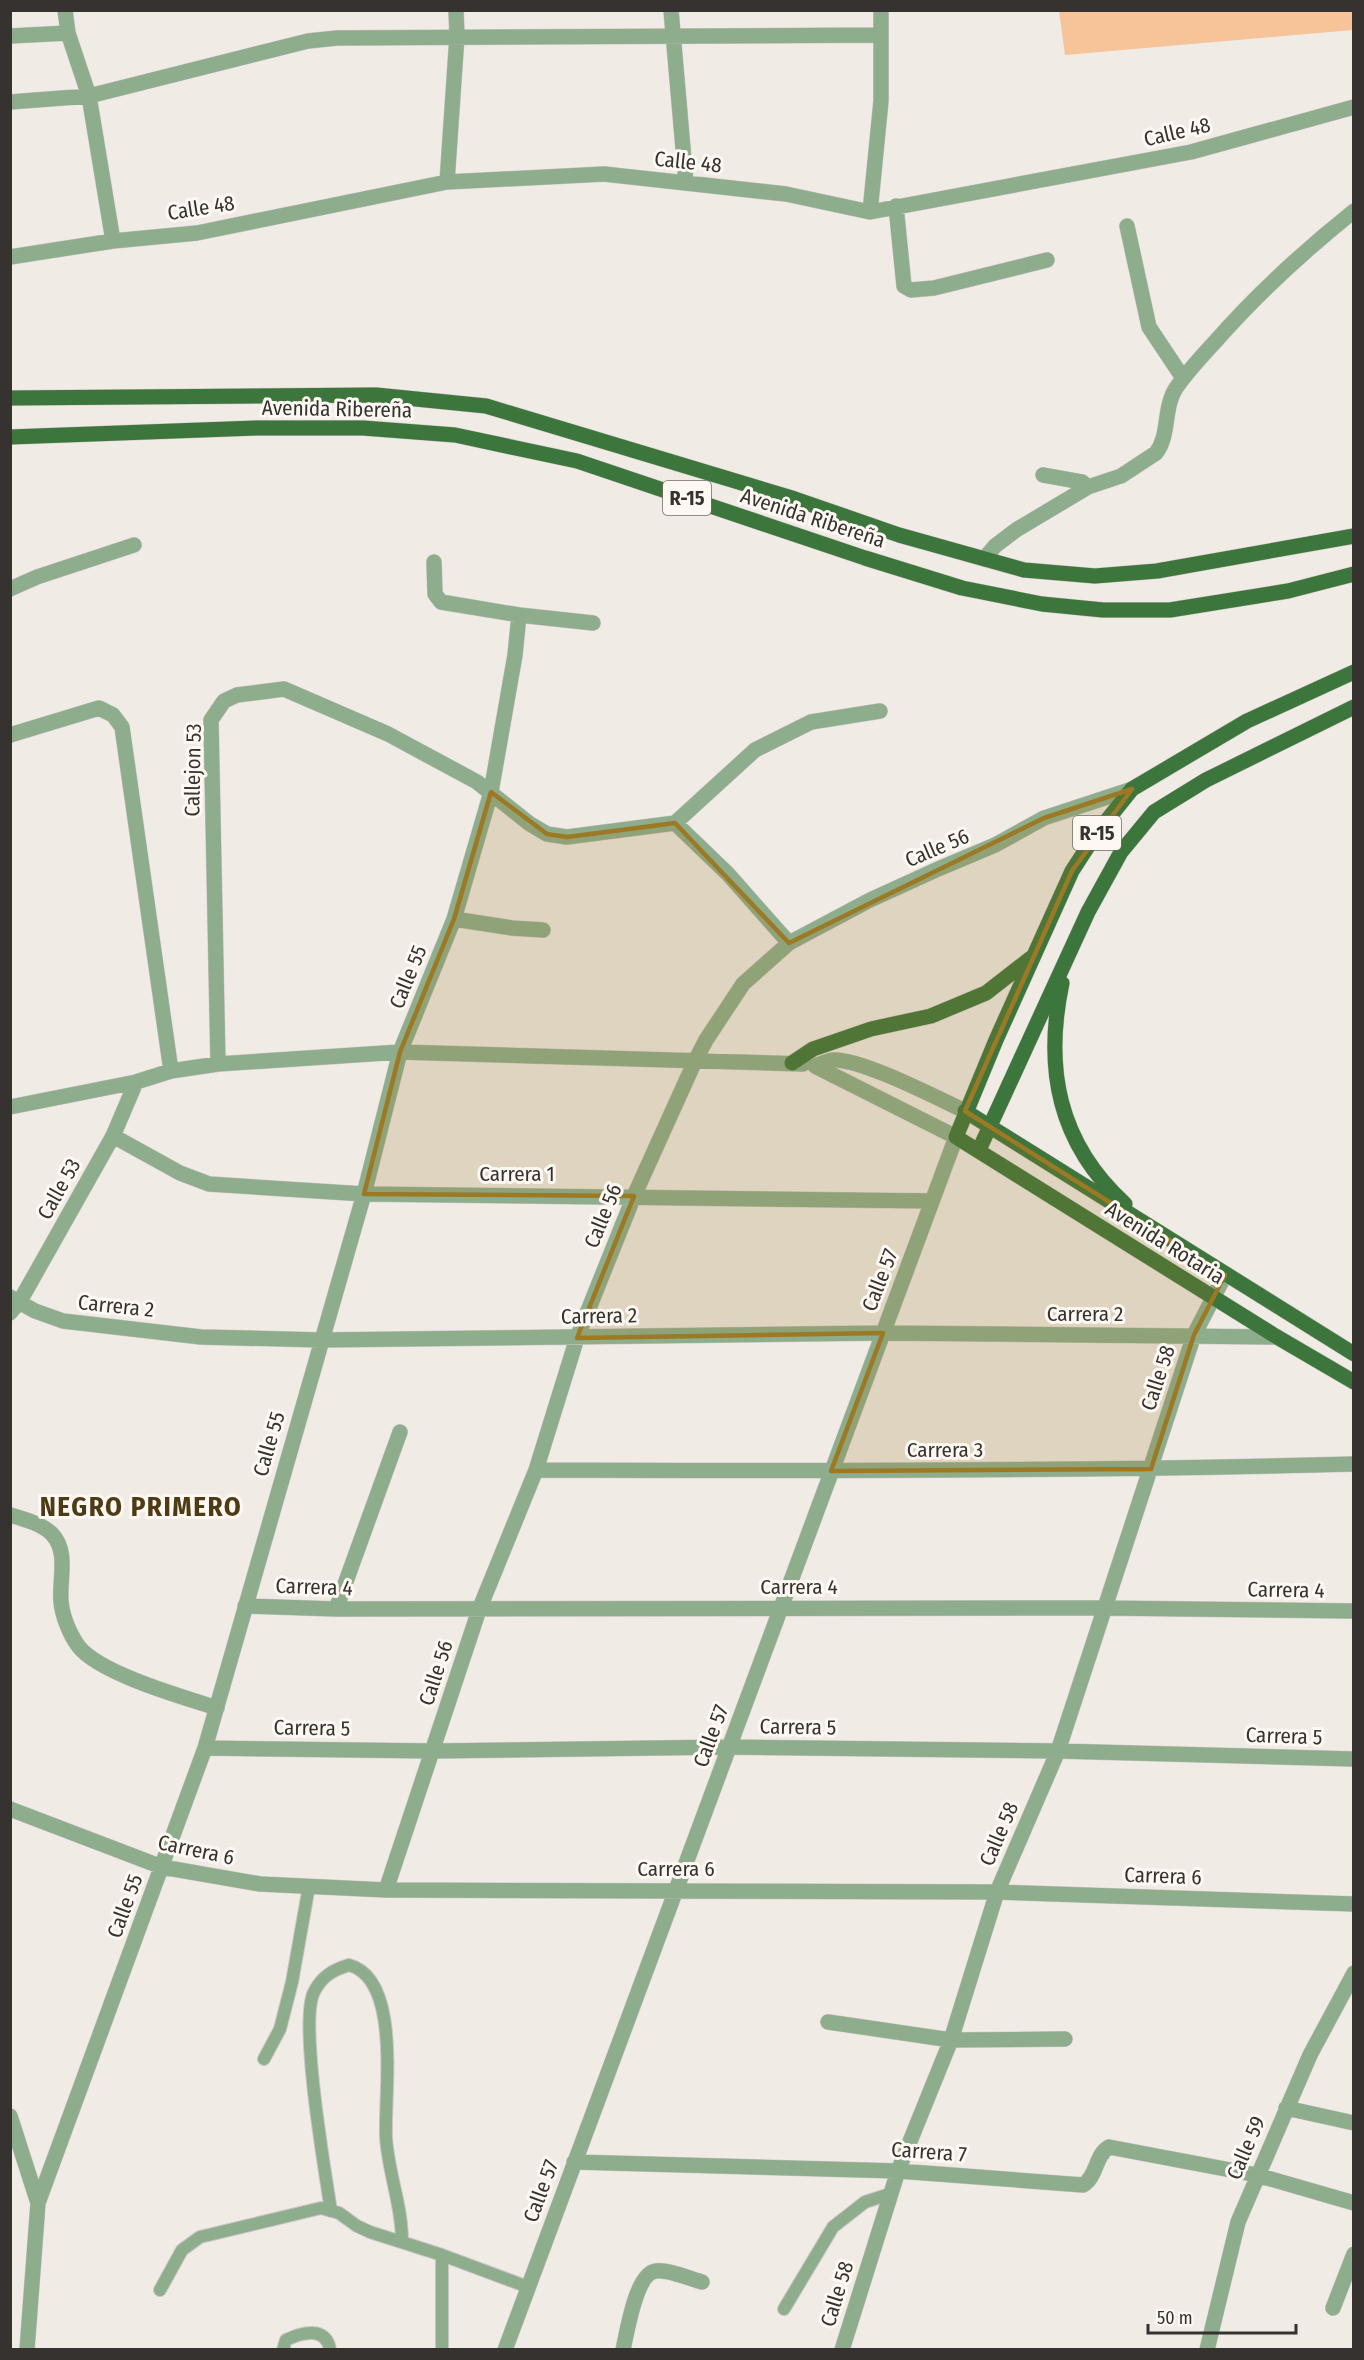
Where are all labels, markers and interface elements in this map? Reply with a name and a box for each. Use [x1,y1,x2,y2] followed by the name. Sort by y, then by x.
[1141,112,1213,152] street label: Calle 48
[653,146,723,178] street label: Calle 48
[166,190,236,226] street label: Calle 48
[262,395,412,423] street label: Avenida Ribereña
[663,481,711,515] road number: R-15
[738,482,888,554] street label: Avenida Ribereña
[179,723,207,817] street label: Callejon 53
[1073,816,1121,850] road number: R-15
[901,823,973,873] street label: Calle 56
[384,942,432,1012] street label: Calle 55
[32,1154,86,1224] street label: Calle 53
[479,1161,555,1187] street label: Carrera 1
[578,1180,628,1252] street label: Calle 56
[1101,1196,1229,1290] street label: Avenida Rotaria
[856,1245,904,1315] street label: Calle 57
[77,1289,155,1323] street label: Carrera 2
[1047,1301,1123,1327] street label: Carrera 2
[561,1302,637,1330] street label: Carrera 2
[1135,1342,1181,1414] street label: Calle 58
[247,1409,291,1479] street label: Calle 55
[907,1437,983,1463] street label: Carrera 3
[40,1491,242,1523] district label: NEGRO PRIMERO
[275,1573,353,1601] street label: Carrera 4
[760,1574,838,1600] street label: Carrera 4
[1247,1576,1325,1604] street label: Carrera 4
[413,1637,459,1709] street label: Calle 56
[688,1701,734,1771] street label: Calle 57
[759,1713,837,1741] street label: Carrera 5
[273,1714,351,1742] street label: Carrera 5
[1245,1722,1323,1750] street label: Carrera 5
[974,1798,1024,1870] street label: Calle 58
[155,1829,237,1871] street label: Carrera 6
[637,1856,715,1882] street label: Carrera 6
[1124,1862,1202,1890] street label: Carrera 6
[101,1871,149,1941] street label: Calle 55
[1221,2112,1271,2184] street label: Calle 59
[890,2136,968,2168] street label: Carrera 7
[518,2156,564,2226] street label: Calle 57
[815,2258,859,2330] street label: Calle 58
[1148,2297,1296,2335] scale bar
[1157,2307,1193,2329] text: 50 m

